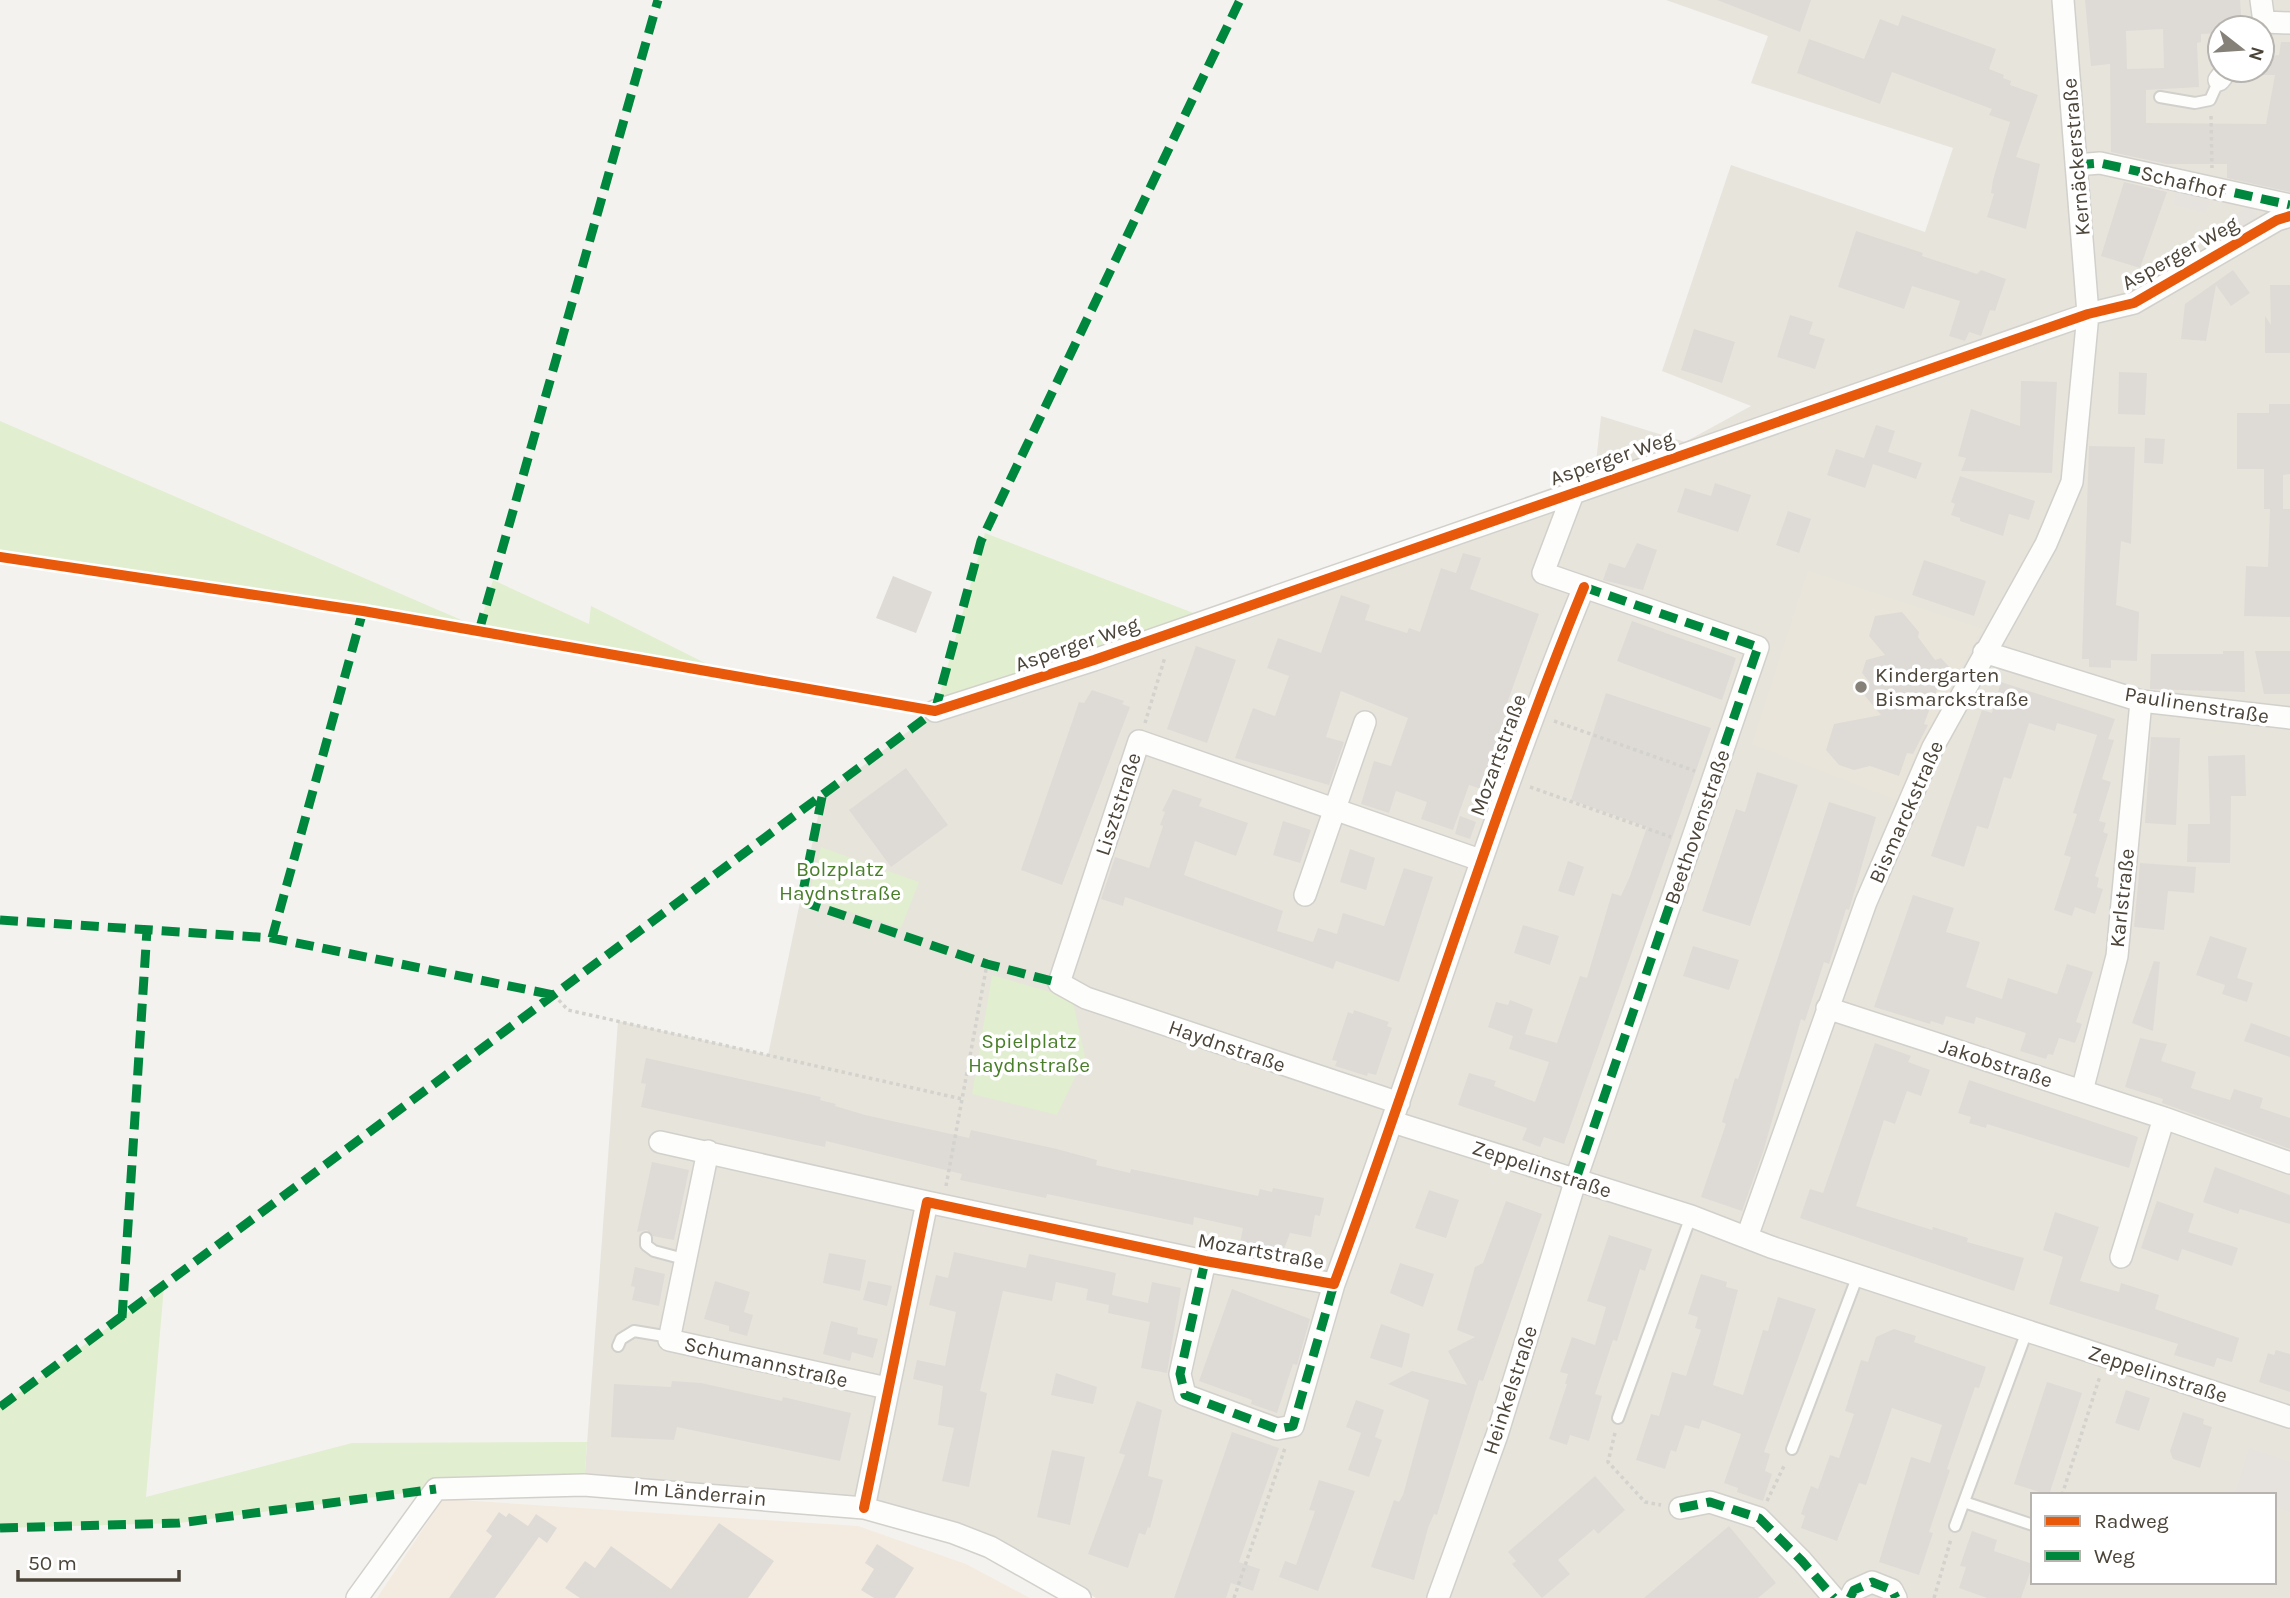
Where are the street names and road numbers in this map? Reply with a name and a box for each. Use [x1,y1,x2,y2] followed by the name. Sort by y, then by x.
[2057,77,2095,237] street label: Kernäckerstraße
[2138,161,2229,204] street label: Schafhof
[2118,211,2243,295] street label: Asperger Weg
[1547,426,1677,490] street label: Asperger Weg
[1012,612,1142,676] street label: Asperger Weg
[2123,682,2271,728] street label: Paulinenstraße
[1465,691,1531,819] street label: Mozartstraße
[1864,737,1948,887] street label: Bismarckstraße
[1659,746,1735,908] street label: Beethovenstraße
[1090,750,1146,858] street label: Lisztstraße
[2105,847,2139,949] street label: Karlstraße
[1165,1015,1289,1077] street label: Haydnstraße
[1936,1033,2056,1093] street label: Jakobstraße
[1469,1135,1615,1203] street label: Zeppelinstraße
[1196,1228,1326,1274] street label: Mozartstraße
[1478,1323,1542,1457] street label: Heinkelstraße
[682,1331,850,1393] street label: Schumannstraße
[2085,1340,2231,1408] street label: Zeppelinstraße
[632,1475,768,1511] street label: Im Länderrain

